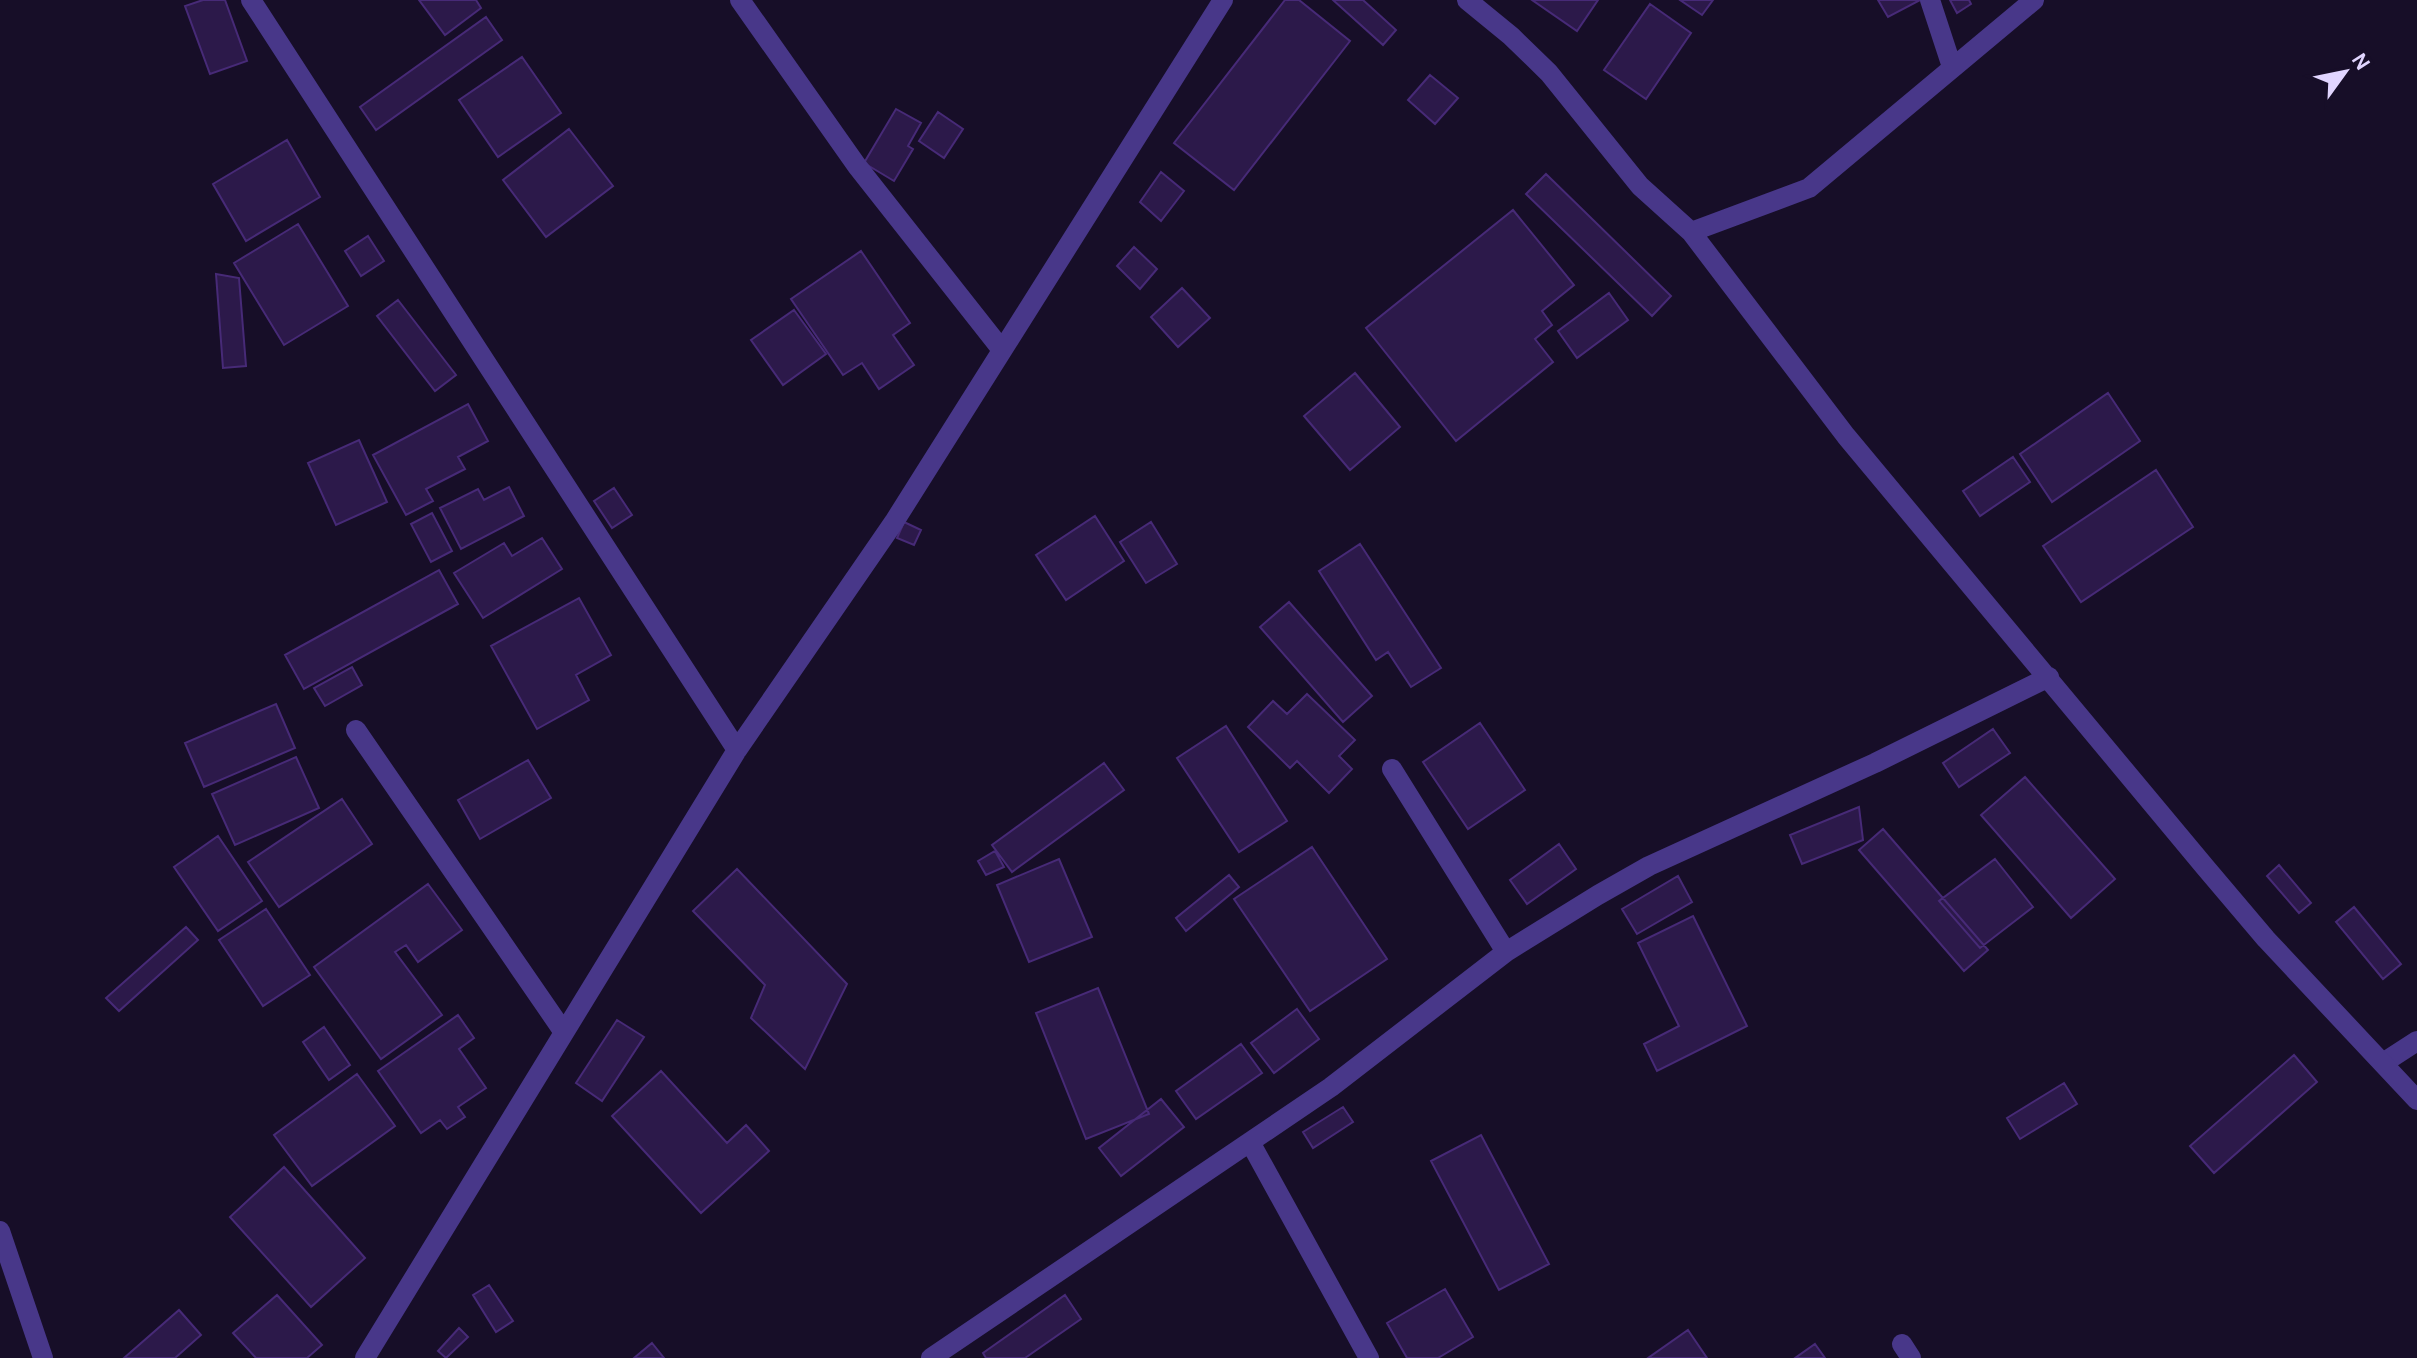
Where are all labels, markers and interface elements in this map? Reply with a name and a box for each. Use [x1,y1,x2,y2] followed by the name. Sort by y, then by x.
[2305,32,2385,112] north arrow
[2346,48,2376,75] text: N

